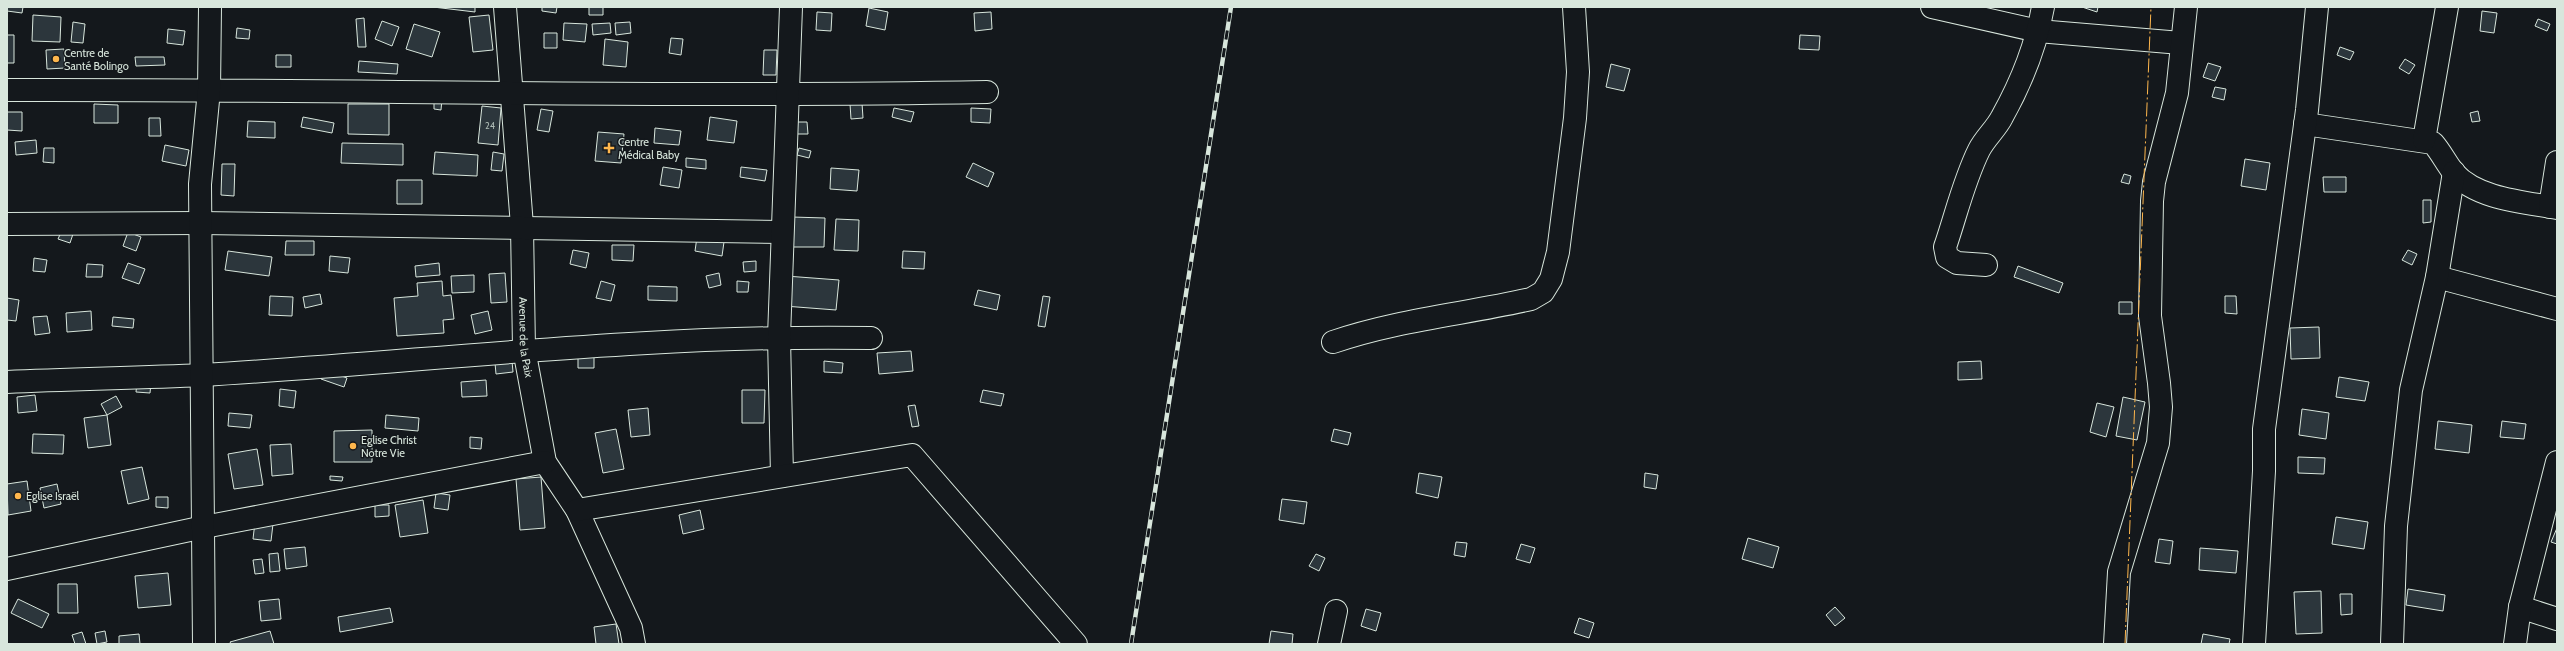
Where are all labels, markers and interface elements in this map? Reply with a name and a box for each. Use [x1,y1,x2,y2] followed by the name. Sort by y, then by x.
[64,46,129,73] place label: Centre de Santé Bolingo
[51,54,61,64] marker: Centre de Santé Bolingo
[485,120,495,131] house number: 24
[618,135,680,162] place label: Centre Médical Baby
[603,142,615,154] marker: Centre Médical Baby
[516,297,536,379] street label: Avenue de la Paix
[361,433,417,460] place label: Eglise Christ Notre Vie
[348,441,358,451] marker: Eglise Christ Notre Vie
[26,489,80,503] place label: Eglise Israël
[13,491,23,501] marker: Eglise Israël

